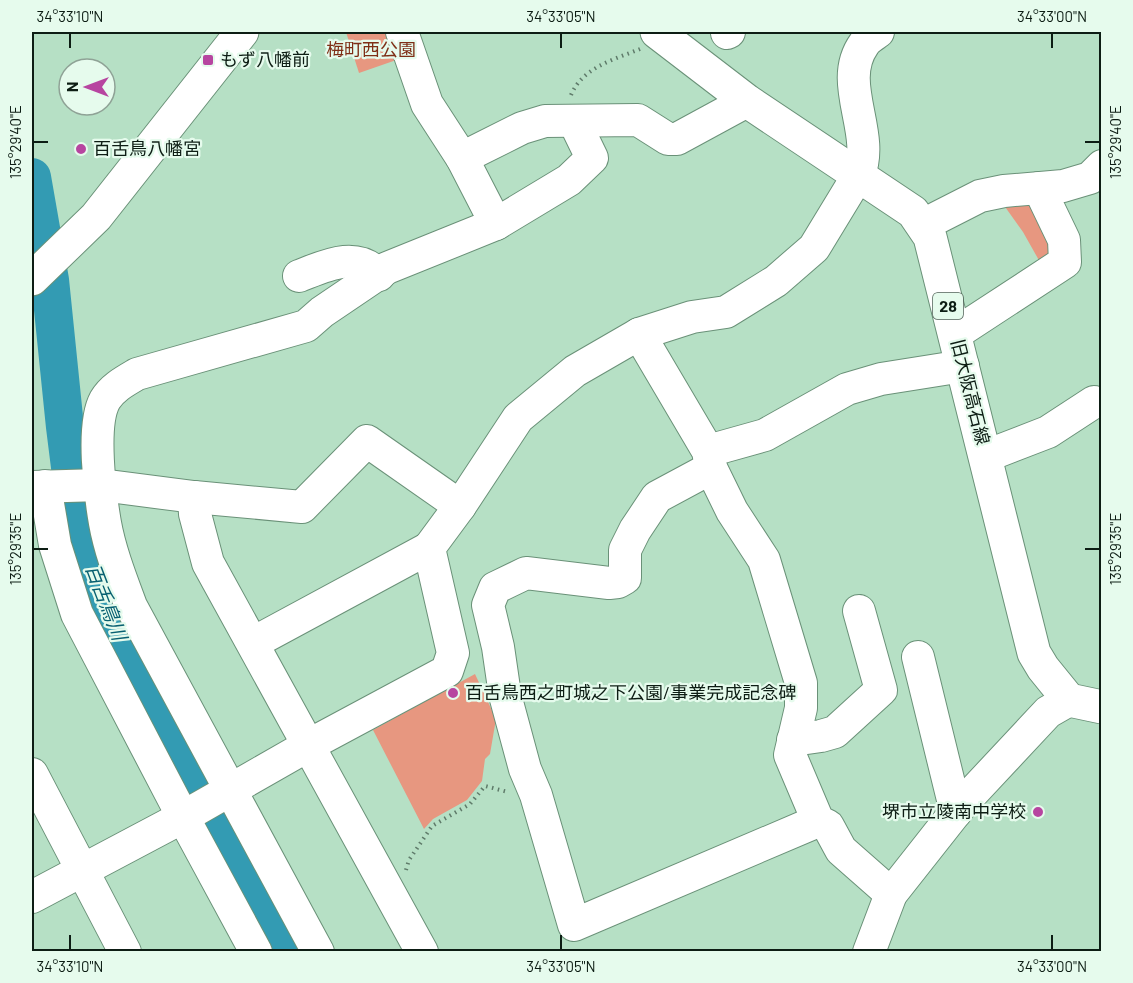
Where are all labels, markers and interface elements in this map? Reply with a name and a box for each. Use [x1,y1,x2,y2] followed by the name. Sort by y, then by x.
[37,7,103,25] text: 34°33'10"N
[526,7,596,25] text: 34°33'05"N
[1017,7,1087,25] text: 34°33'00"N
[326,38,416,60] park label: 梅町西公園
[220,48,310,70] place label: もず八幡前
[201,53,215,67] marker: もず八幡前
[57,57,117,117] north arrow
[62,82,81,92] text: N
[6,105,24,179] text: 135°29'40"E
[1106,105,1124,179] text: 135°29'40"E
[93,137,201,159] place label: 百舌鳥八幡宮
[74,142,88,156] marker: 百舌鳥八幡宮
[933,293,963,319] road number: 28
[947,337,995,447] street label: 旧大阪高石線
[6,513,24,585] text: 135°29'35"E
[1106,513,1124,585] text: 135°29'35"E
[81,560,133,645] water label: 百舌鳥川
[465,681,796,703] place label: 百舌鳥西之町城之下公園/事業完成記念碑
[446,686,460,700] marker: 百舌鳥西之町城之下公園/事業完成記念碑
[882,800,1026,822] place label: 堺市立陵南中学校
[1031,805,1045,819] marker: 堺市立陵南中学校
[37,957,103,975] text: 34°33'10"N
[526,957,596,975] text: 34°33'05"N
[1017,957,1087,975] text: 34°33'00"N

